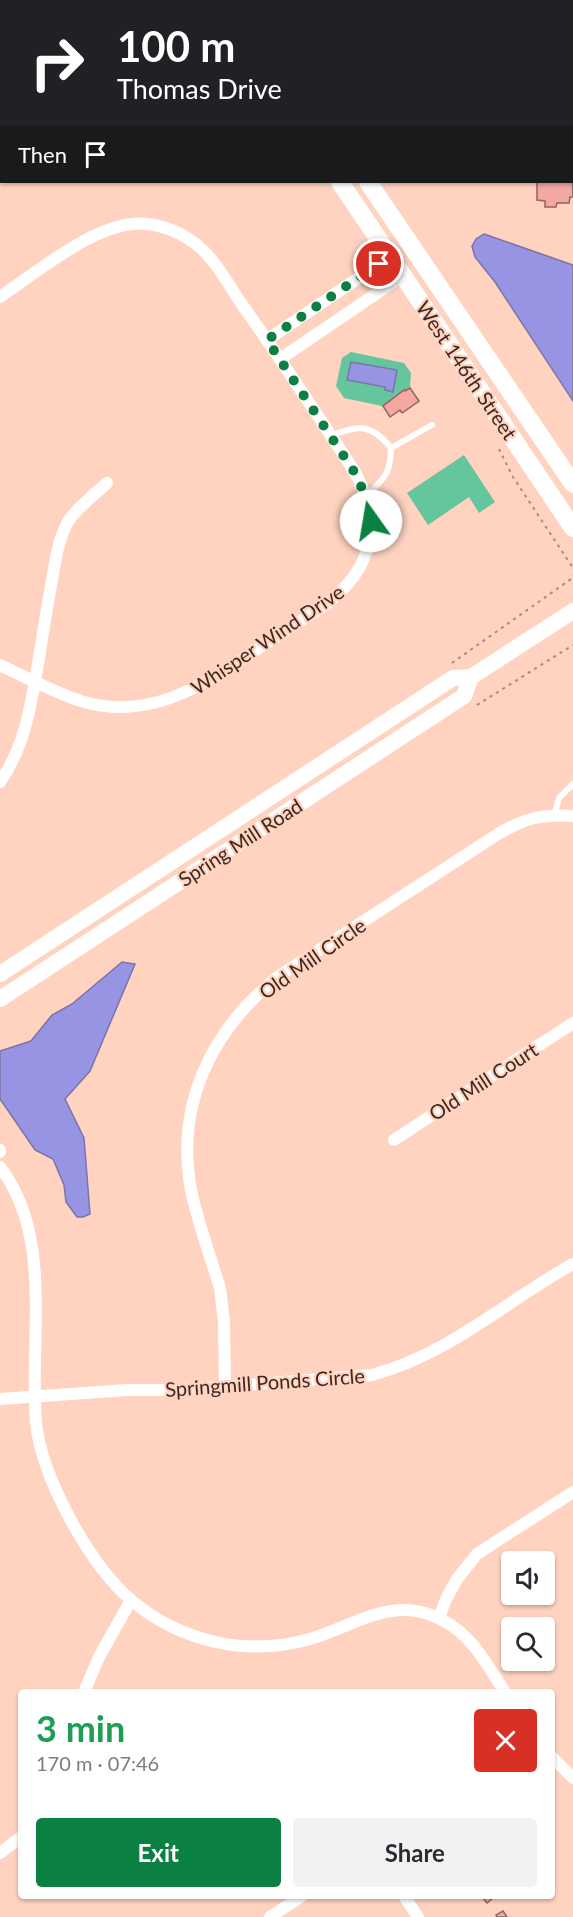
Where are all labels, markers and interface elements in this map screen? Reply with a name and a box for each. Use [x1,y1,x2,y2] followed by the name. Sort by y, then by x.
[117,21,235,71] text: 100 m
[18,24,96,102] icon: right
[117,72,282,105] text: Thomas Drive
[79,138,112,171] icon: arrive
[18,141,67,168] text: Then
[353,238,404,289] pin
[362,247,395,280] icon: arrive
[412,296,522,444] street label: West 146th Street
[339,489,403,553] position arrow
[186,579,348,699] street label: Whisper Wind Drive
[174,793,306,891] street label: Spring Mill Road
[254,912,370,1004] street label: Old Mill Circle
[424,1037,542,1125] street label: Old Mill Court
[164,1363,366,1401] street label: Springmill Ponds Circle
[501,1551,555,1671] map controls
[501,1551,555,1605] button: sound
[501,1617,555,1671] button: search
[36,1706,125,1750] text: 3 min
[474,1709,537,1772] button: close
[36,1751,159,1775] text: 170 m · 07:46
[36,1818,281,1887] button: Exit
[293,1818,537,1887] button: Share

